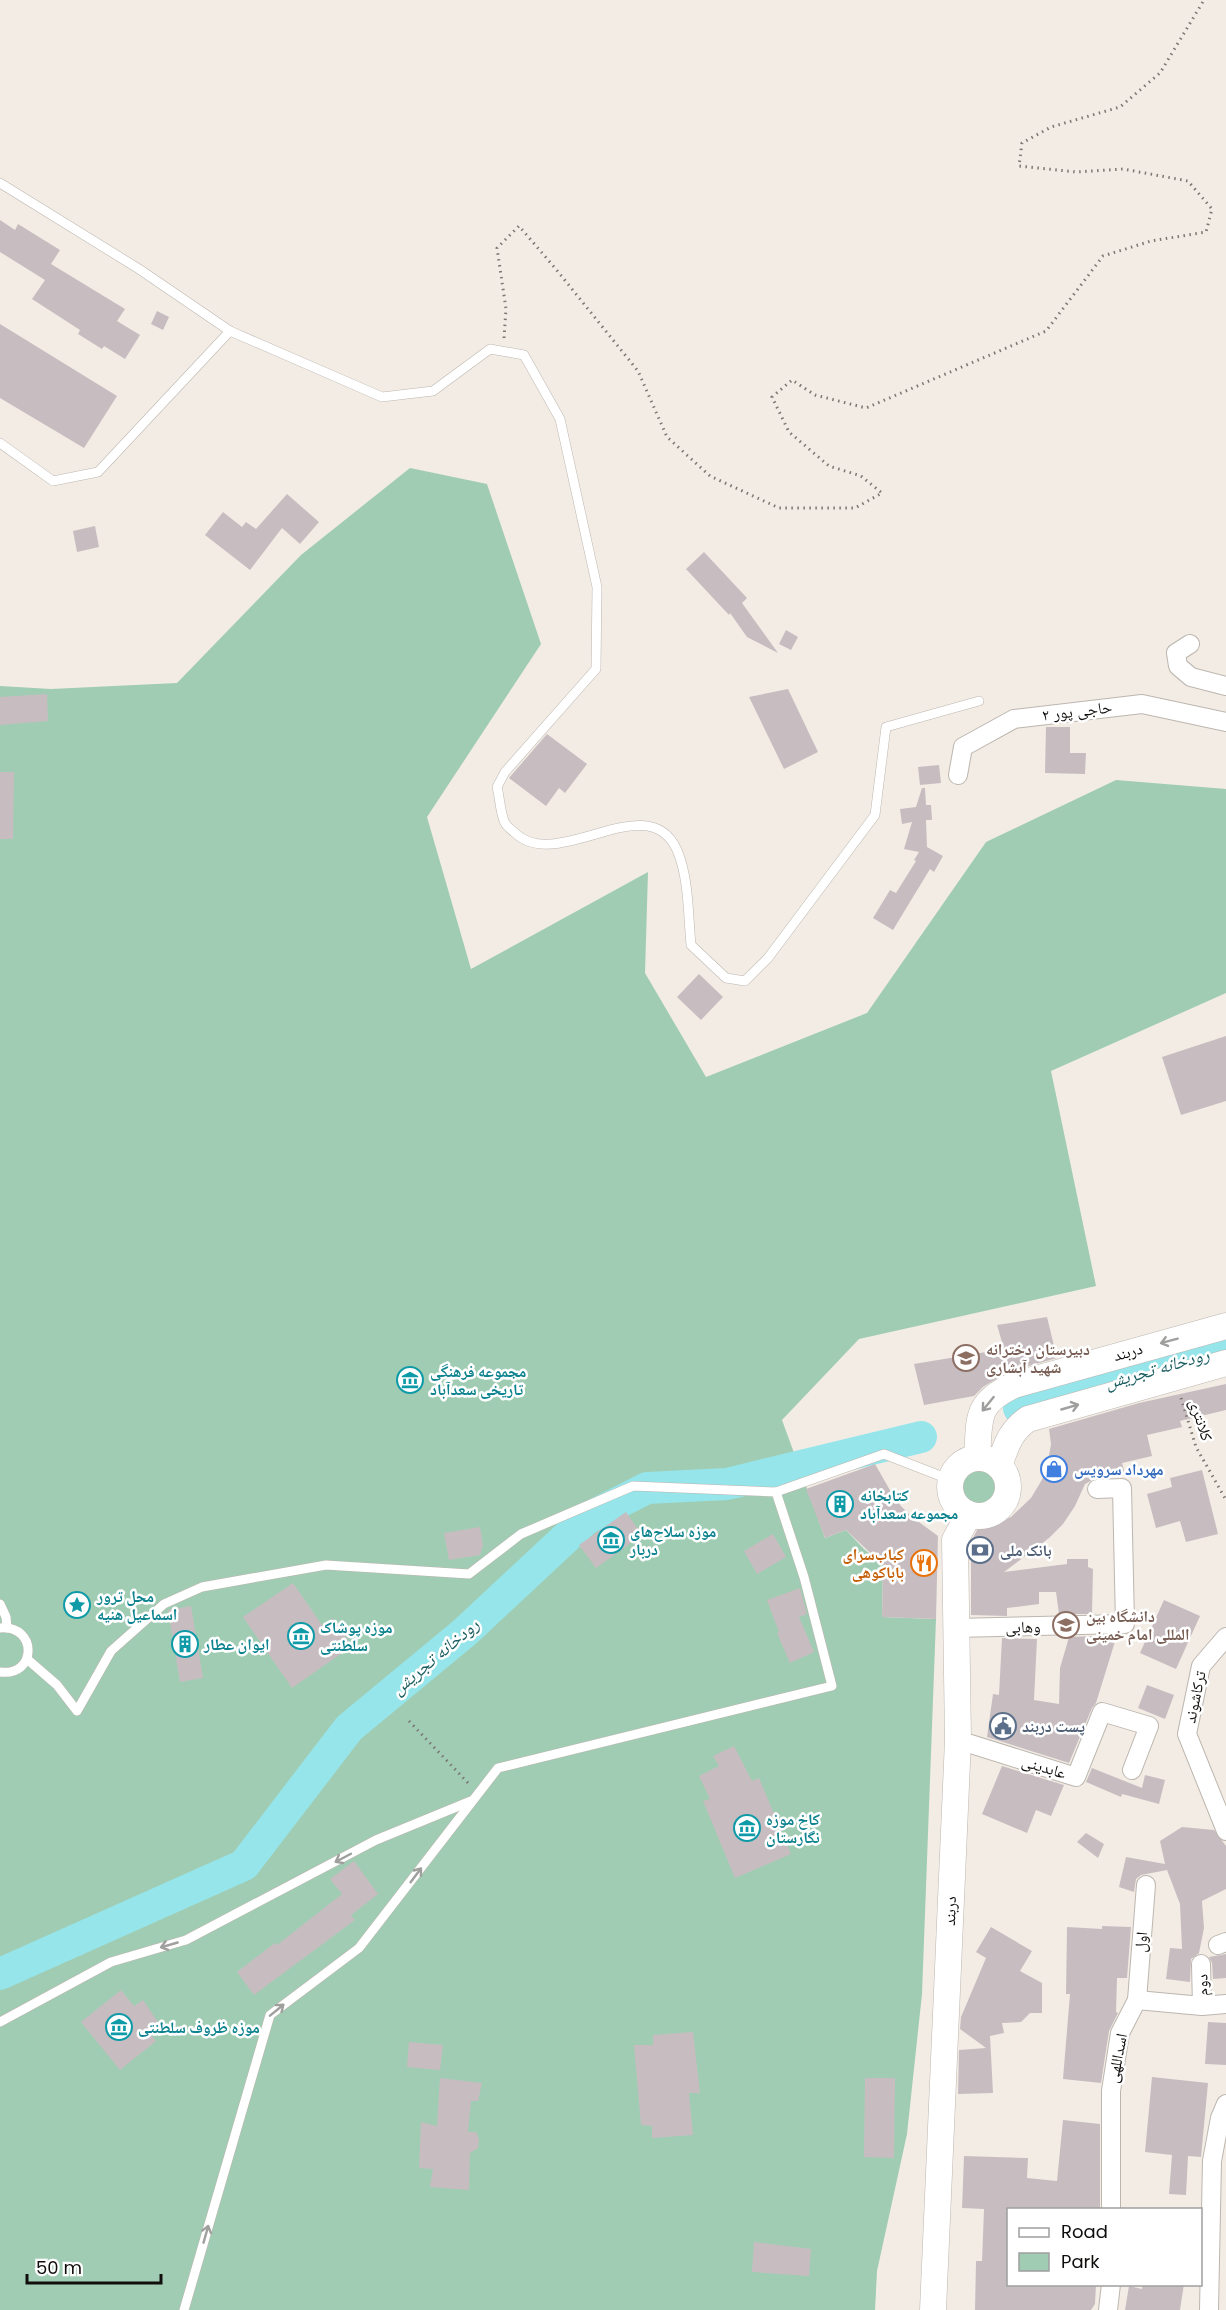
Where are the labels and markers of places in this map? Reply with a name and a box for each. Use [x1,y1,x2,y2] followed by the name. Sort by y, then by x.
[986,1338,1090,1379] place label: دبیرستان دخترانه شهید آبشاری
[951,1343,981,1373] school or university icon: دبیرستان دخترانه شهید آبشاری
[430,1360,526,1401] place label: مجموعه فرهنگی تاریخی سعدآباد
[395,1365,425,1395] museum icon: مجموعه فرهنگی تاریخی سعدآباد
[1039,1454,1069,1484] shop icon: مهرداد سرویس
[1074,1458,1164,1481] place label: مهرداد سرویس
[860,1484,958,1525] place label: کتابخانه مجموعه سعدآباد
[825,1489,855,1519] building icon: کتابخانه مجموعه سعدآباد
[629,1520,716,1561] place label: موزه سلاح‌های دربار
[596,1525,626,1555] museum icon: موزه سلاح‌های دربار
[965,1535,995,1565] bank icon: بانک ملی
[1000,1539,1052,1562] place label: بانک ملی
[842,1543,904,1584] place label: کباب‌سرای باباکوهی
[909,1548,939,1578] restaurant icon: کباب‌سرای باباکوهی
[96,1585,177,1626] place label: محل ترور اسماعیل هنیه
[62,1590,92,1620] place icon: محل ترور اسماعیل هنیه
[1086,1605,1190,1646] place label: دانشگاه بین المللی امام خمینی
[1051,1610,1081,1640] school or university icon: دانشگاه بین المللی امام خمینی
[320,1616,393,1657] place label: موزه پوشاک سلطنتی
[286,1621,316,1651] museum icon: موزه پوشاک سلطنتی
[170,1629,200,1659] building icon: ایوان عطار
[203,1633,270,1656] place label: ایوان عطار
[988,1711,1018,1741] public building icon: پست دربند
[1022,1715,1085,1738] place label: پست دربند
[766,1808,820,1849] place label: کاخ موزه نگارستان
[732,1813,762,1843] museum icon: کاخ موزه نگارستان
[104,2012,134,2042] museum icon: موزه ظروف سلطنتی
[138,2016,260,2039] place label: موزه ظروف سلطنتی

